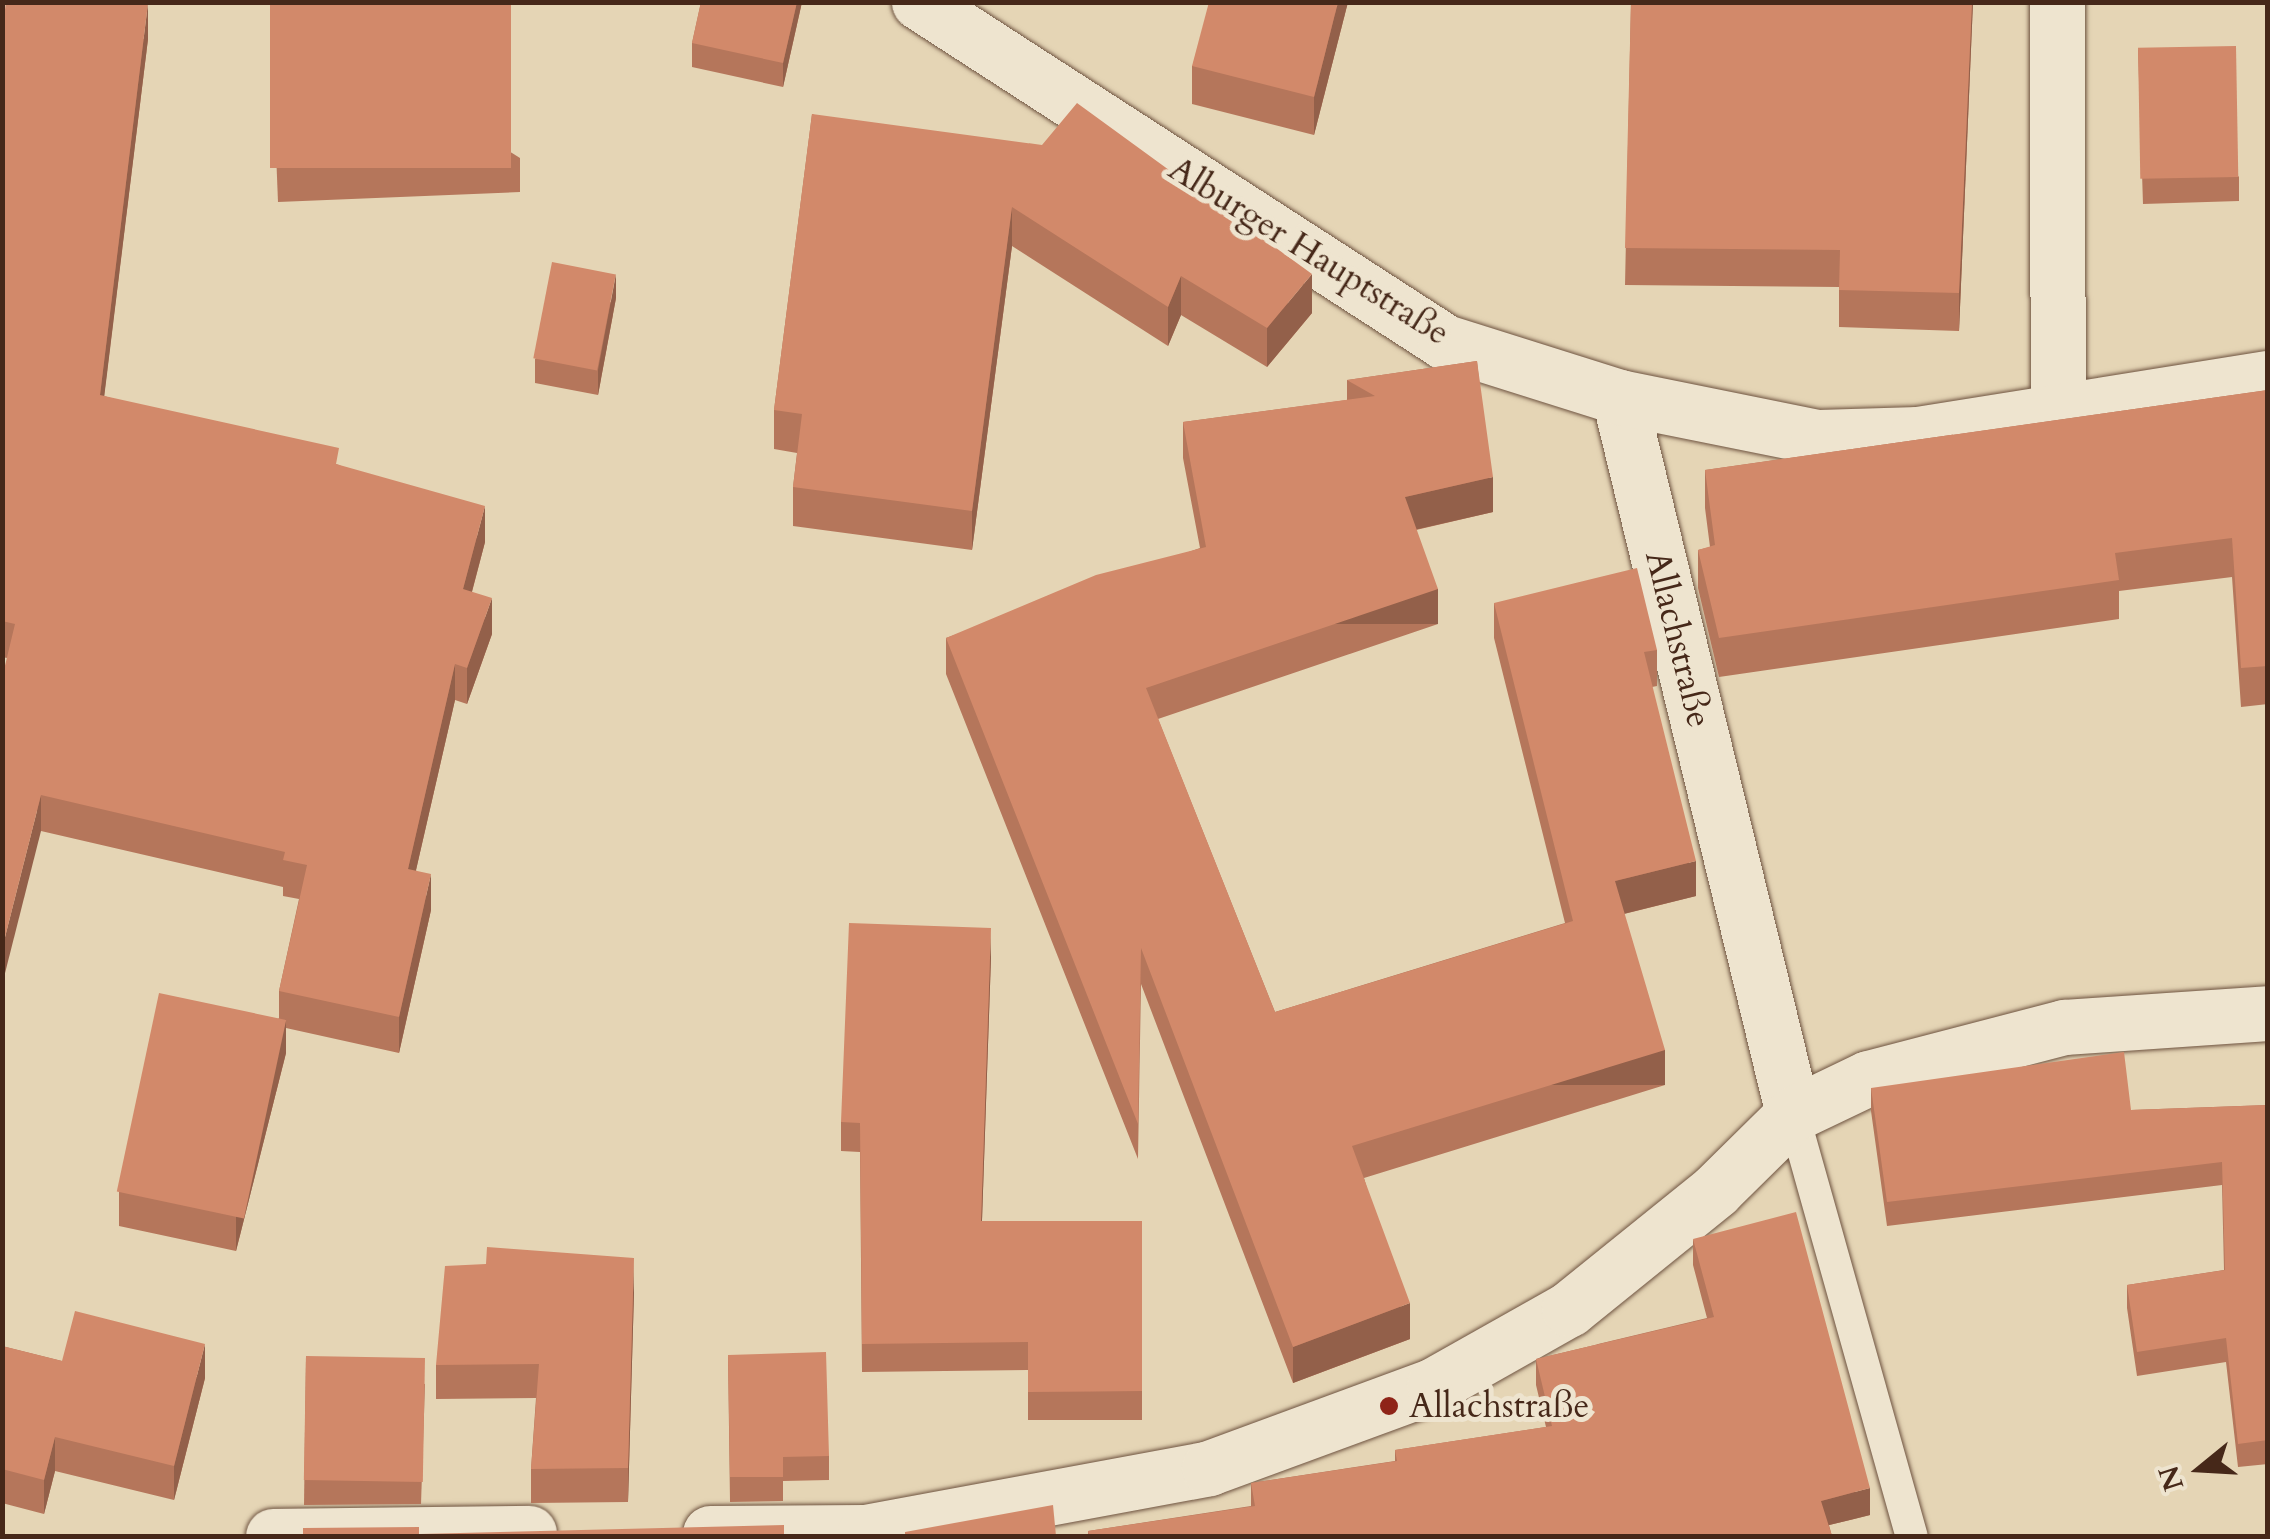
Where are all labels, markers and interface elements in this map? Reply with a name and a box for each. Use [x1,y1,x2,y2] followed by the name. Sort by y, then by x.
[1161,148,1457,354] street label: Alburger Hauptstraße
[1636,546,1720,732] street label: Allachstraße
[1409,1385,1589,1427] place label: Allachstraße
[1378,1395,1400,1417] marker: Allachstraße
[2150,1419,2250,1519] north arrow
[2150,1461,2193,1496] text: N

